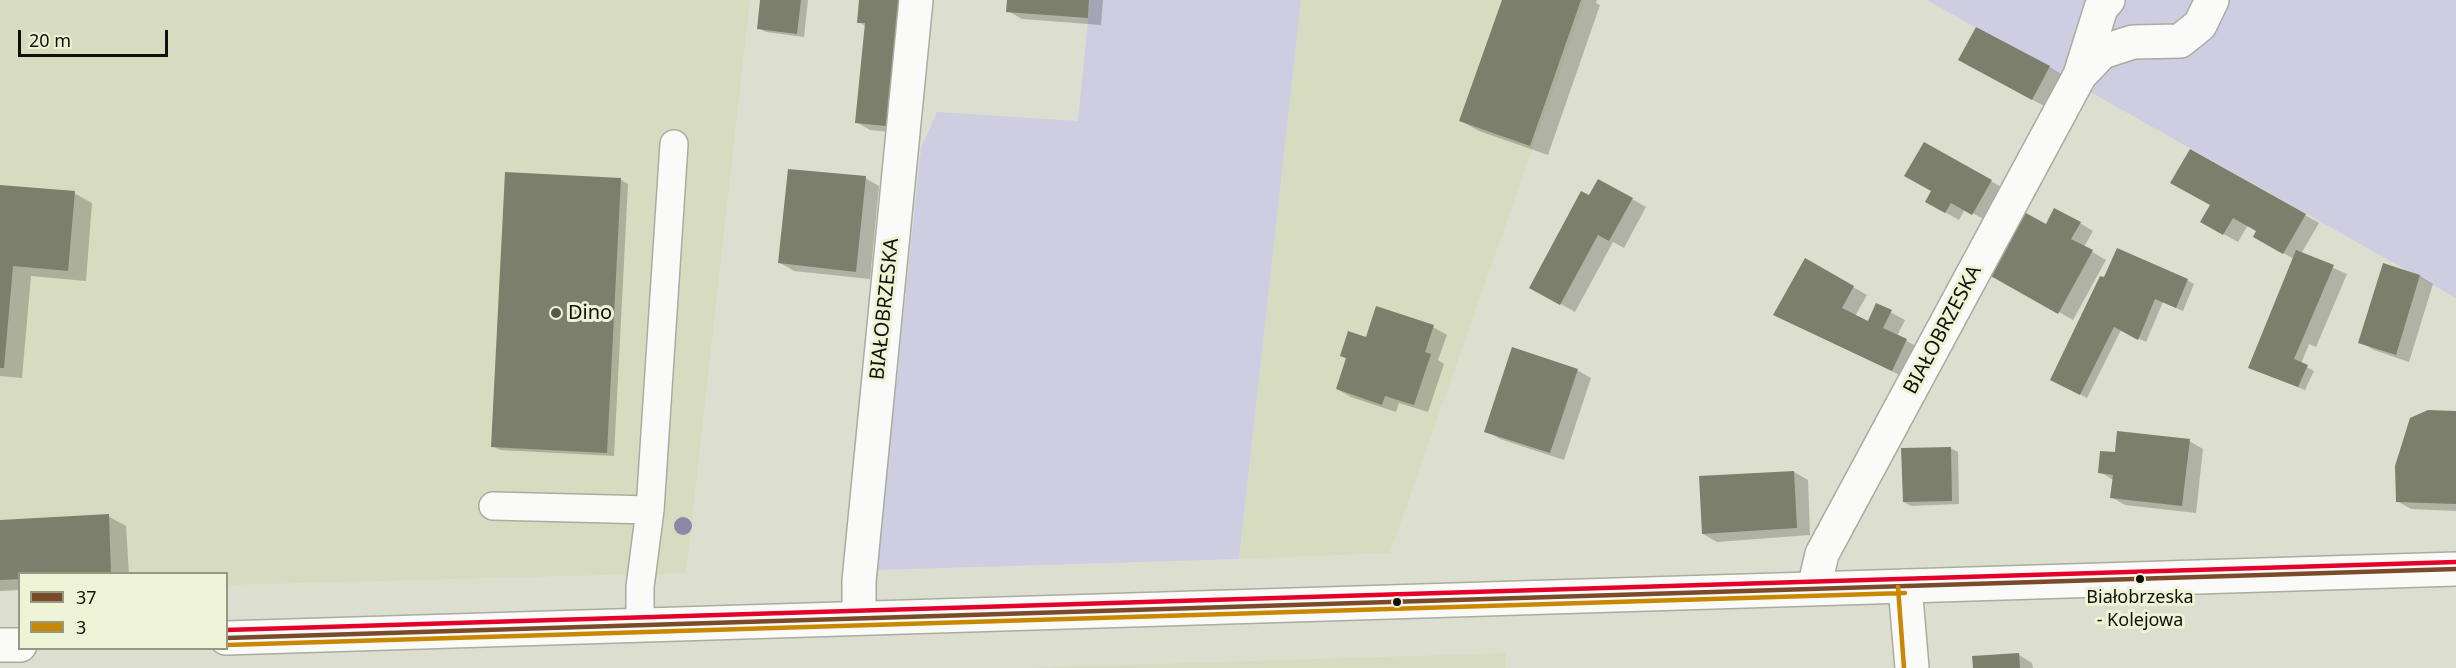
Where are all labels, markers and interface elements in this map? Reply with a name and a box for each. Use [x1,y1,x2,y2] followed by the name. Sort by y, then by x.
[21,18,171,56] scale bar
[29,28,71,52] text: 20 m
[866,237,904,381] street label: BIAŁOBRZESKA
[1899,262,1987,398] street label: BIAŁOBRZESKA
[568,301,612,325] place label: Dino
[549,306,563,320] marker: Dino
[18,572,228,650] legend
[2134,573,2146,585] marker: Białobrzeska - Kolejowa
[76,585,97,609] text: 37
[2086,587,2194,630] place label: Białobrzeska - Kolejowa
[1391,596,1403,608] unlabelled marker
[76,615,86,639] text: 3

